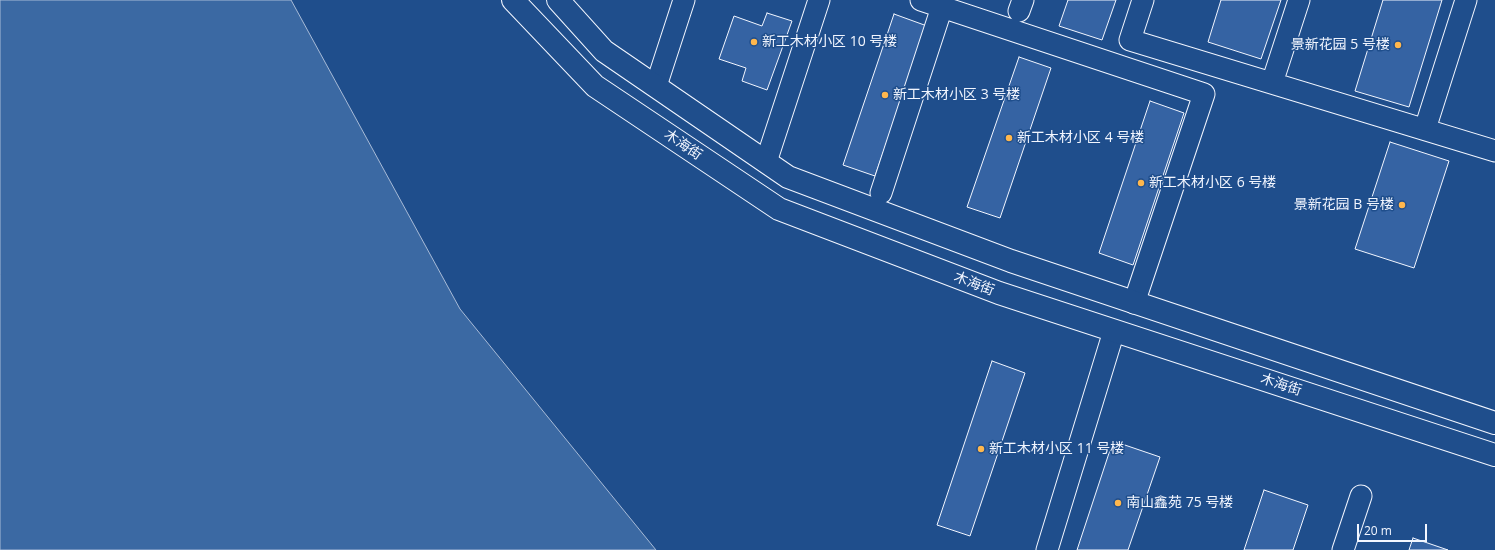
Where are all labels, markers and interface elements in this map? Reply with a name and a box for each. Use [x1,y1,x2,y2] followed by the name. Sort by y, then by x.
[762,34,897,50] place label: 新工木材小区 10 号楼
[749,37,759,47] marker: 新工木材小区 10 号楼
[1291,37,1390,53] place label: 景新花园 5 号楼
[1393,40,1403,50] marker: 景新花园 5 号楼
[893,87,1020,103] place label: 新工木材小区 3 号楼
[880,90,890,100] marker: 新工木材小区 3 号楼
[661,126,705,164] street label: 木海街
[1017,130,1144,146] place label: 新工木材小区 4 号楼
[1004,133,1014,143] marker: 新工木材小区 4 号楼
[1149,175,1276,191] place label: 新工木材小区 6 号楼
[1136,178,1146,188] marker: 新工木材小区 6 号楼
[1294,197,1394,213] place label: 景新花园 B 号楼
[1397,200,1407,210] marker: 景新花园 B 号楼
[951,269,997,299] street label: 木海街
[1258,371,1304,399] street label: 木海街
[989,441,1124,457] place label: 新工木材小区 11 号楼
[976,444,986,454] marker: 新工木材小区 11 号楼
[1126,495,1233,511] place label: 南山鑫苑 75 号楼
[1113,498,1123,508] marker: 南山鑫苑 75 号楼
[1359,516,1429,542] scale bar
[1364,522,1392,539] text: 20 m

